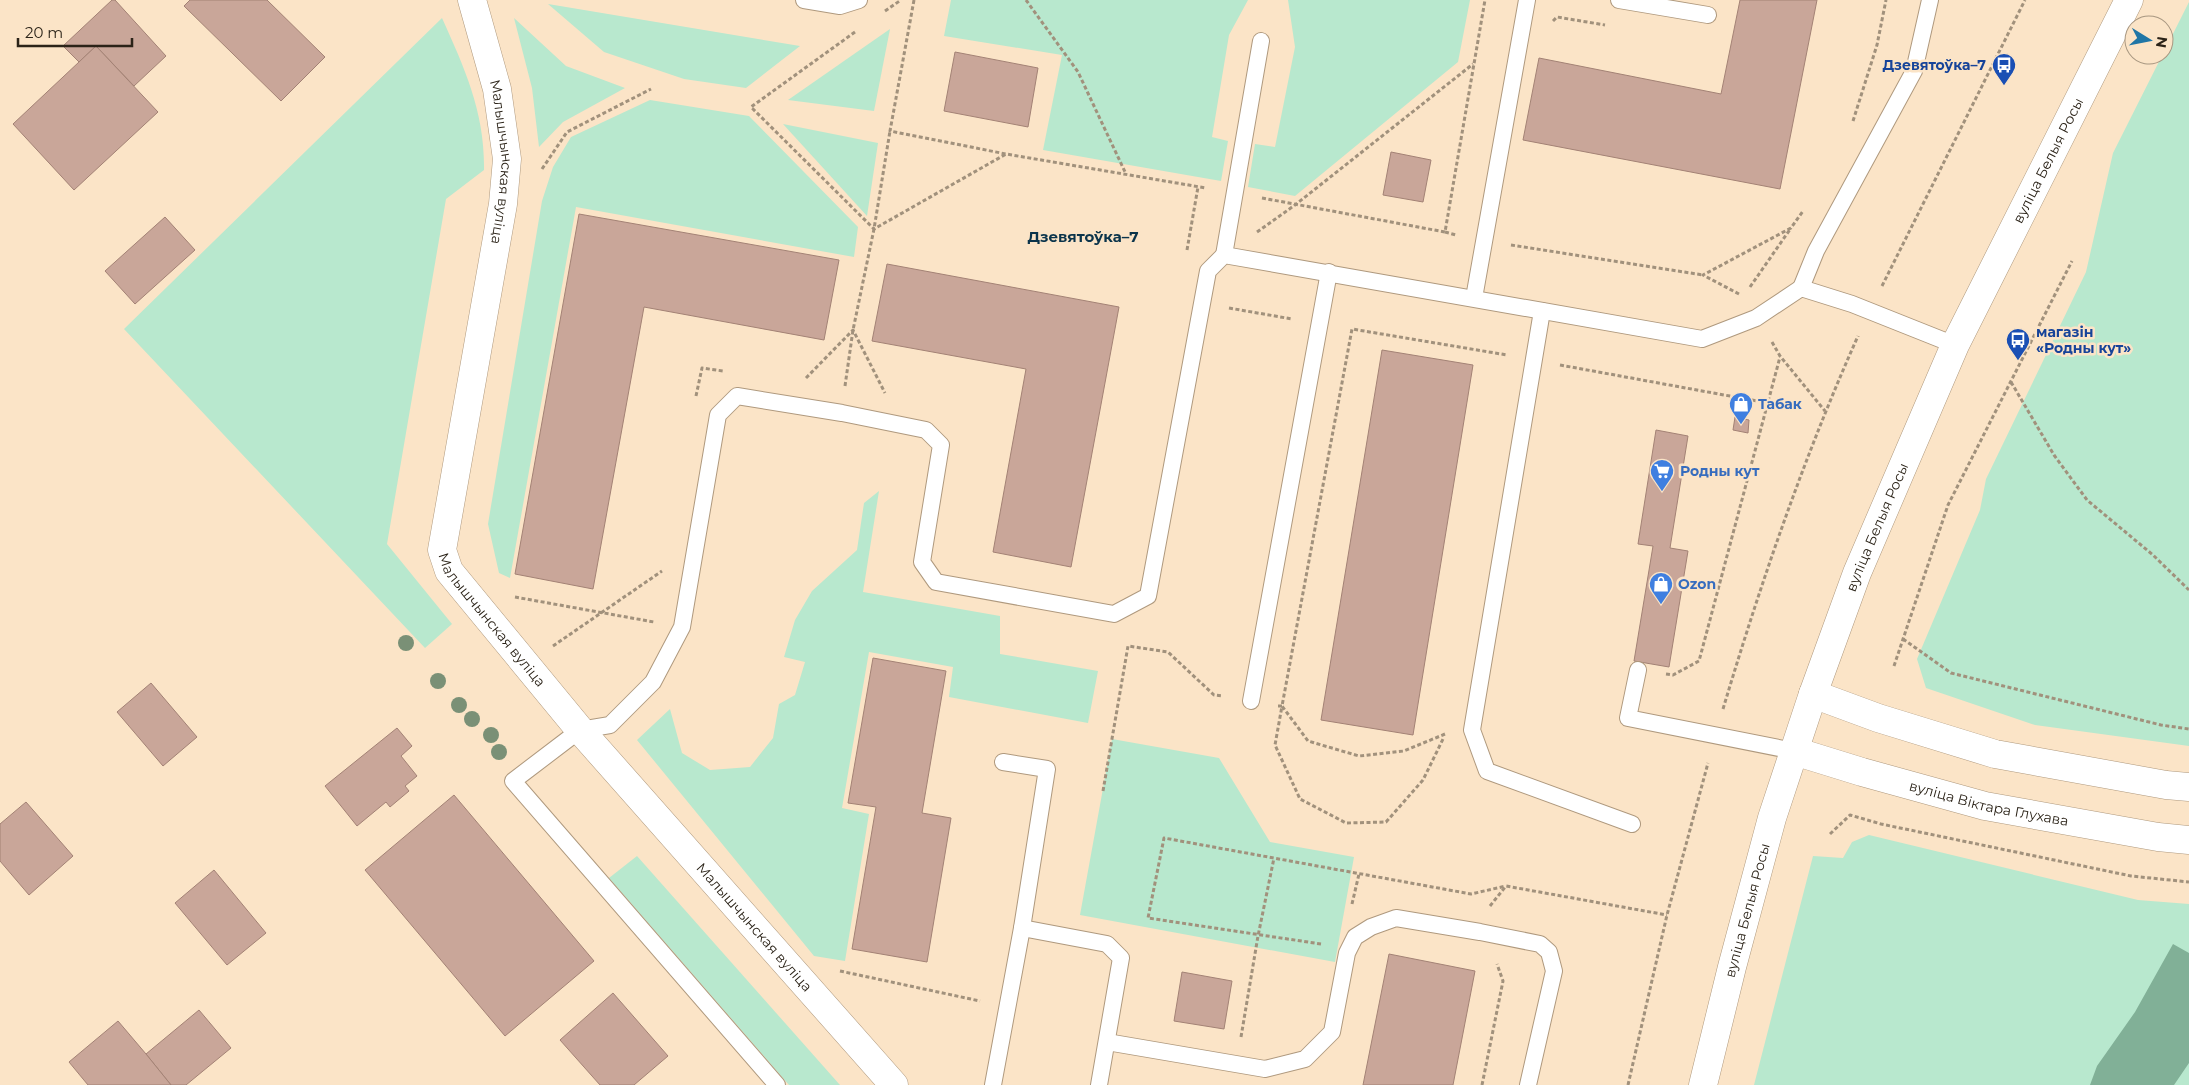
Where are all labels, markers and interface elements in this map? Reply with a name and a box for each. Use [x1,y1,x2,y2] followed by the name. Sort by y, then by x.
[18,15,131,47] scale bar
[2124,15,2174,65] north arrow
[25,23,63,42] text: 20 m
[2152,35,2172,49] text: N
[1991,52,2017,86] bus stop icon: Дзевятоўка–7
[1882,56,1986,74] place label: Дзевятоўка–7
[486,77,516,246] street label: Малышчынская вуліца
[2009,95,2087,226] street label: вуліца Белыя Росы
[1028,227,1138,246] district label: Дзевятоўка–7
[2036,323,2131,357] place label: магазін «Родны кут»
[2005,327,2031,361] bus stop icon: магазін «Родны кут»
[1728,391,1754,425] shop icon: Табак
[1758,395,1802,413] place label: Табак
[1649,458,1675,492] supermarket icon: Родны кут
[1842,460,1912,594] street label: вуліца Белыя Росы
[1680,462,1760,480] place label: Родны кут
[435,550,550,690] street label: Малышчынская вуліца
[1648,571,1674,605] shop icon: Ozon
[1678,575,1716,593] place label: Ozon
[1907,776,2070,830] street label: вуліца Віктара Глухава
[1721,841,1774,980] street label: вуліца Белыя Росы
[693,859,816,995] street label: Малышчынская вуліца

